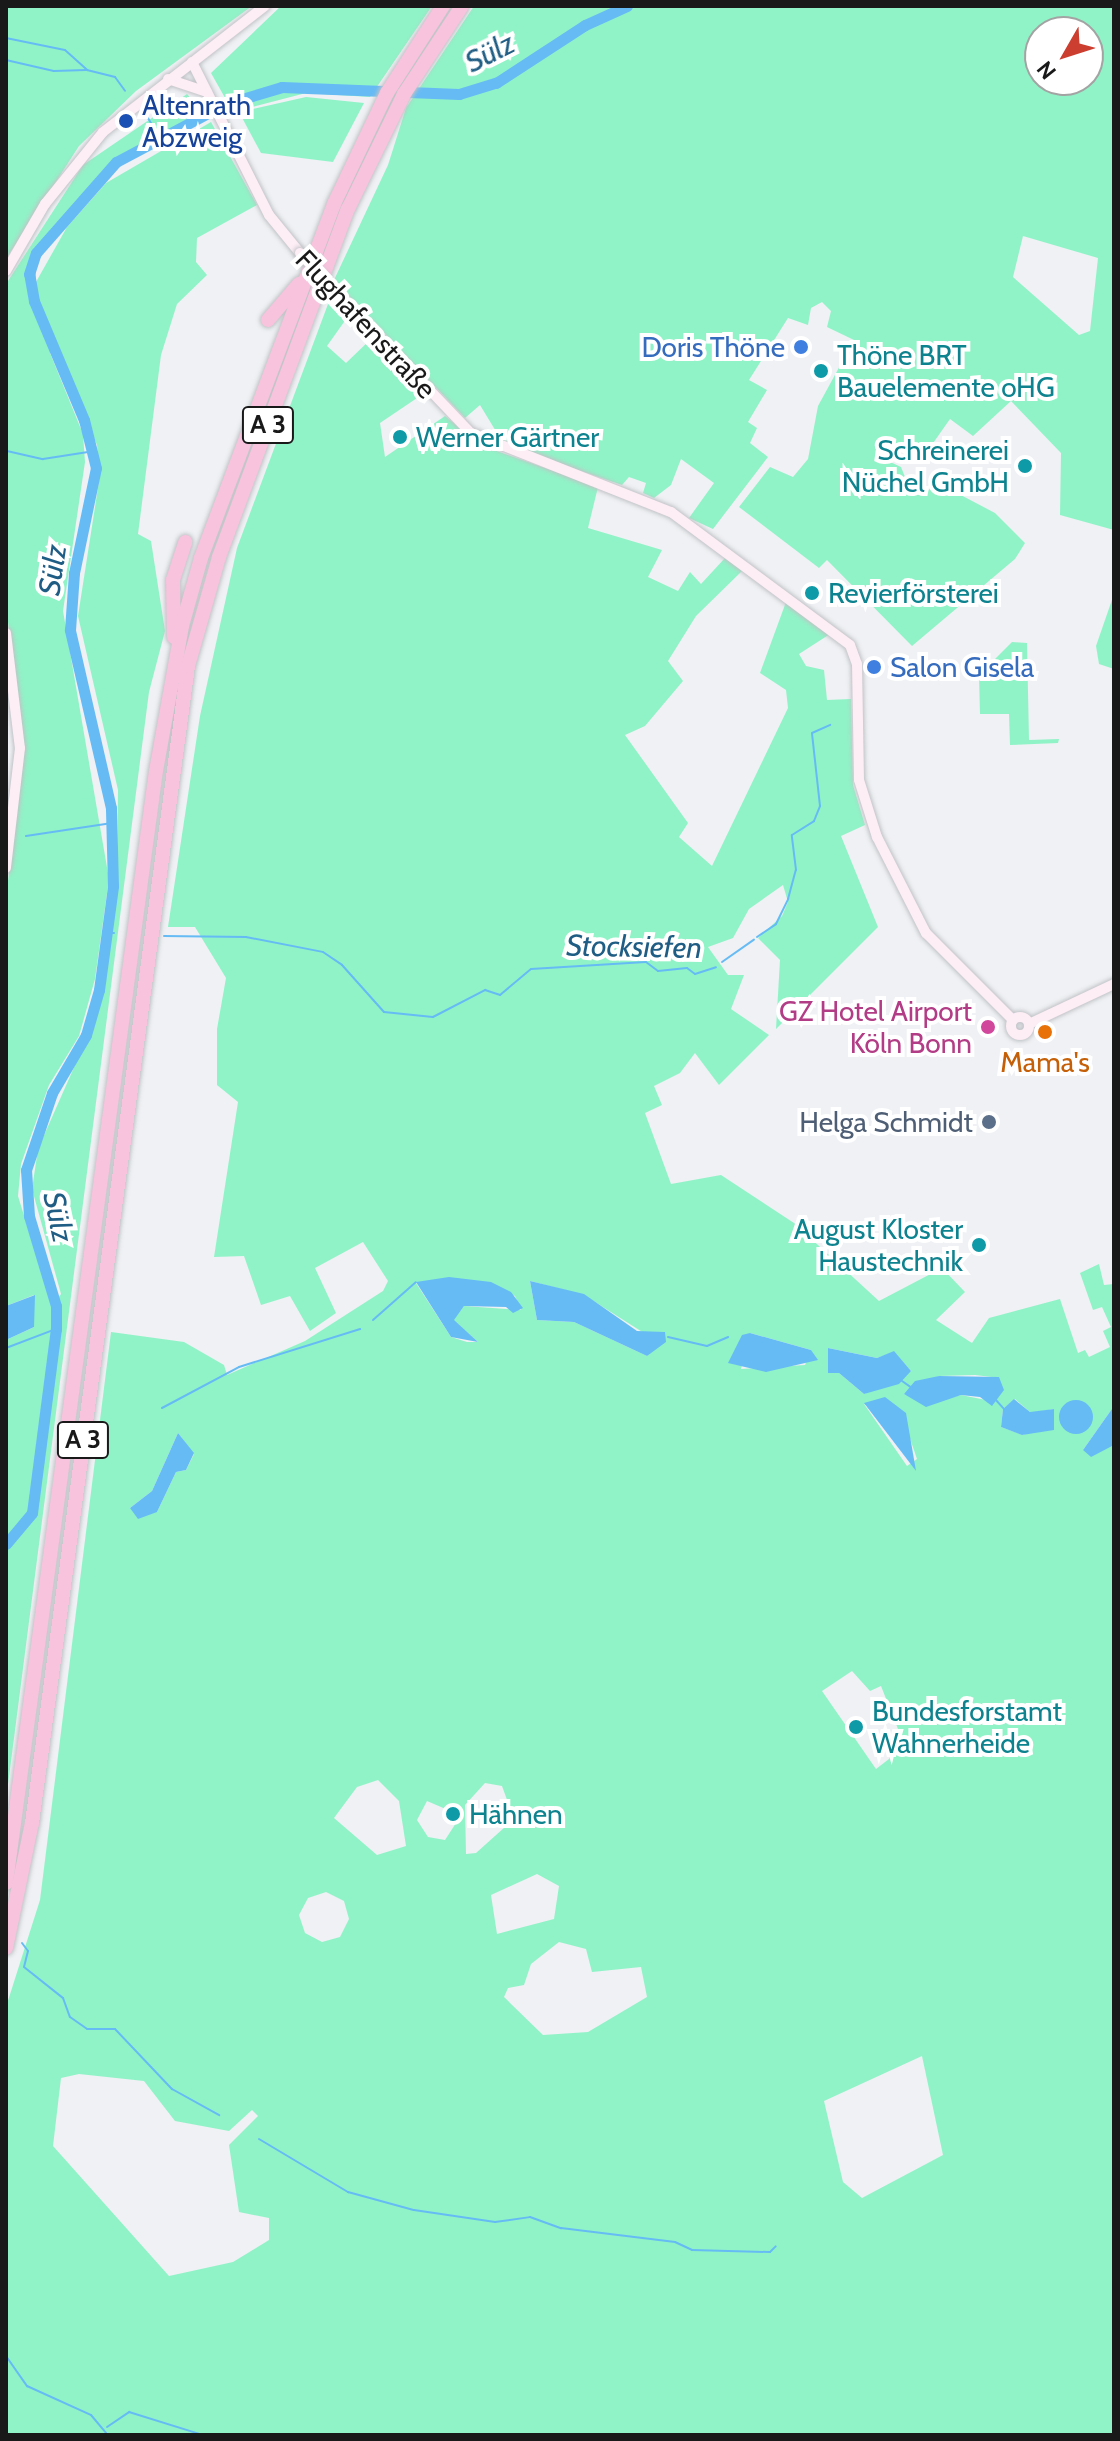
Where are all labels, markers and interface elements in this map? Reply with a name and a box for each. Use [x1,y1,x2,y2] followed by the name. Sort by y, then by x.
[1024,16,1104,96] north arrow
[459,25,521,81] water label: Sülz
[1031,56,1062,85] text: N
[142,88,251,154] place label: Altenrath Abzweig
[117,112,135,130] marker: Altenrath Abzweig
[289,243,443,405] street label: Flughafenstraße
[641,330,785,364] place label: Doris Thöne
[792,338,810,356] marker: Doris Thöne
[837,338,1055,404] place label: Thöne BRT Bauelemente oHG
[812,362,830,380] marker: Thöne BRT Bauelemente oHG
[240,403,296,447] road number: A 3
[416,420,599,454] place label: Werner Gärtner
[391,428,409,446] marker: Werner Gärtner
[842,433,1009,499] place label: Schreinerei Nüchel GmbH
[1016,457,1034,475] marker: Schreinerei Nüchel GmbH
[32,542,74,598] water label: Sülz
[828,576,999,610] place label: Revierförsterei
[803,584,821,602] marker: Revierförsterei
[890,650,1034,684] place label: Salon Gisela
[865,658,883,676] marker: Salon Gisela
[566,928,702,966] water label: Stocksiefen
[779,994,972,1060] place label: GZ Hotel Airport Köln Bonn
[979,1018,997,1036] marker: GZ Hotel Airport Köln Bonn
[1036,1023,1054,1041] marker: Mama's
[1000,1045,1090,1079] place label: Mama's
[799,1105,973,1139] place label: Helga Schmidt
[980,1113,998,1131] marker: Helga Schmidt
[35,1188,81,1246] water label: Sülz
[794,1212,963,1278] place label: August Kloster Haustechnik
[970,1236,988,1254] marker: August Kloster Haustechnik
[55,1418,111,1462] road number: A 3
[872,1694,1062,1760] place label: Bundesforstamt Wahnerheide
[847,1718,865,1736] marker: Bundesforstamt Wahnerheide
[469,1797,563,1831] place label: Hähnen
[444,1805,462,1823] marker: Hähnen

